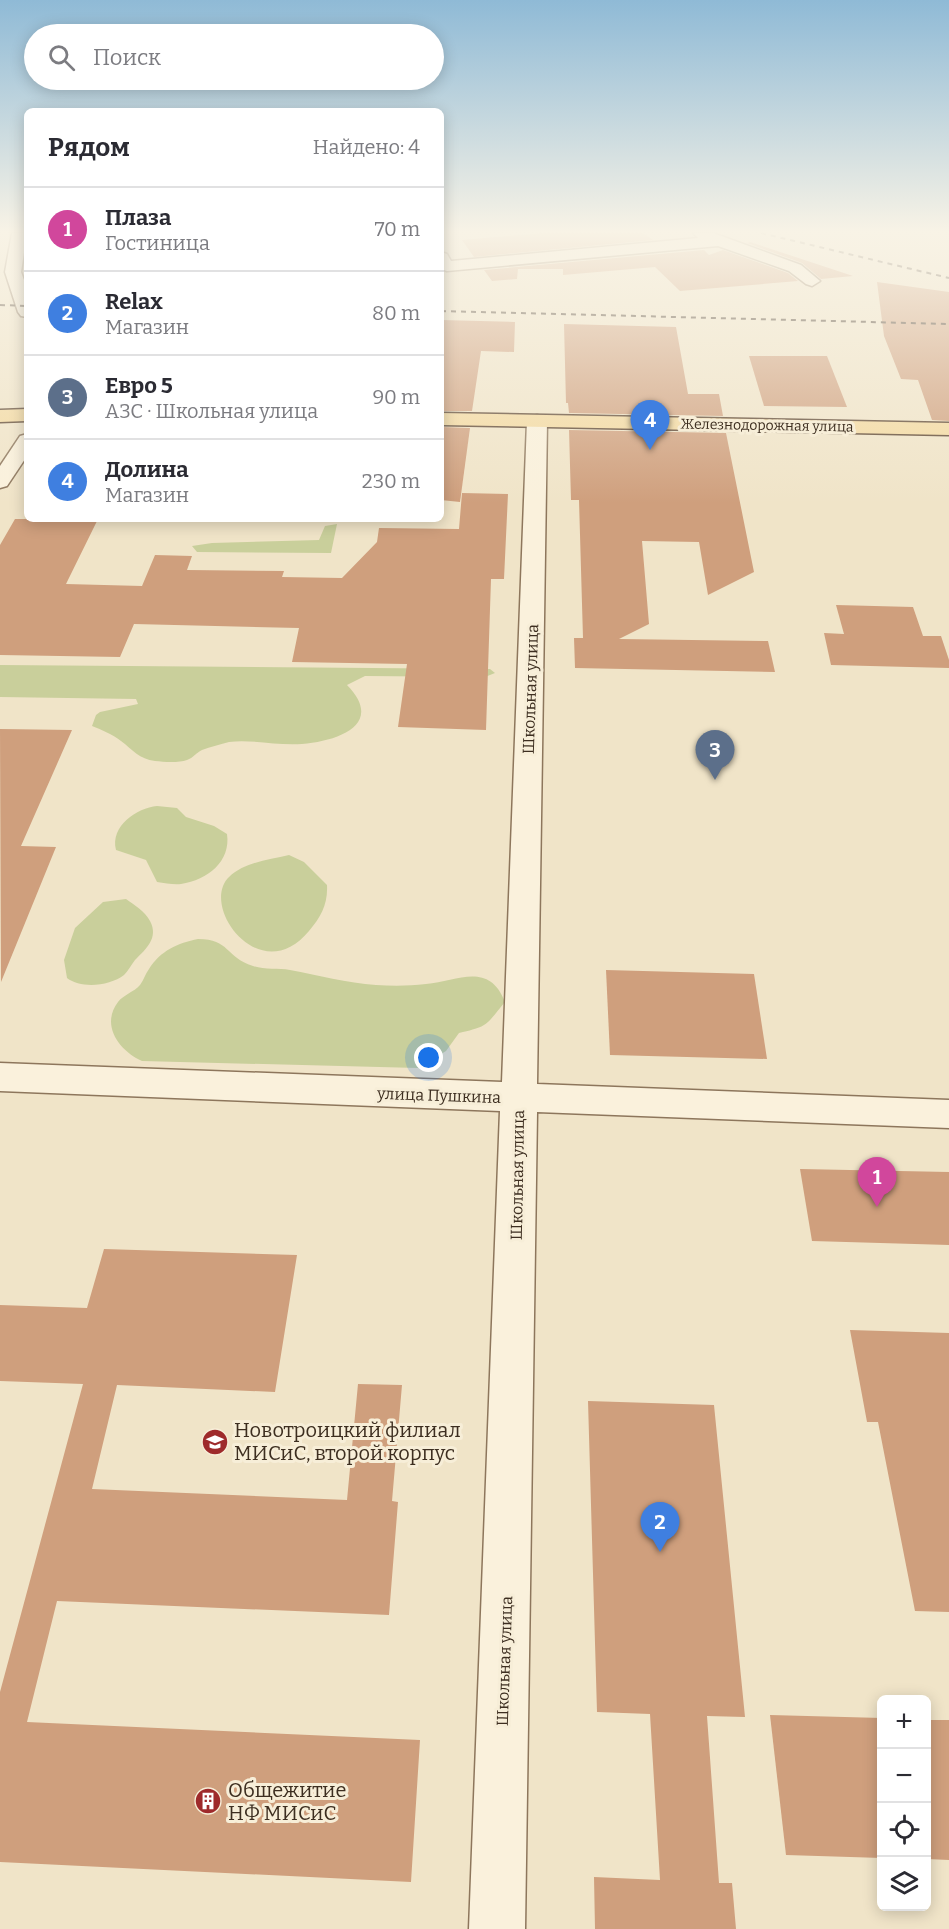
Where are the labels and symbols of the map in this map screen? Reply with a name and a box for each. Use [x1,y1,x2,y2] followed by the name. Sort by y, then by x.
[630,400,670,450] pin: 4
[680,415,854,436] street label: Железнодорожная улица
[519,623,542,754] street label: Школьная улица
[696,730,734,780] pin: 3
[414,1043,443,1072] your location
[376,1084,501,1107] street label: улица Пушкина
[507,1110,528,1240] street label: Школьная улица
[858,1158,896,1207] pin: 1
[234,1418,461,1465] place label: Новотроицкий филиал МИСиС, второй корпус
[200,1427,230,1457] school or university icon: Новотроицкий филиал МИСиС, второй корпус
[640,1502,680,1552] pin: 2
[493,1595,516,1726] street label: Школьная улица
[228,1778,346,1825] place label: Общежитие НФ МИСиС
[193,1786,223,1816] building icon: Общежитие НФ МИСиС

